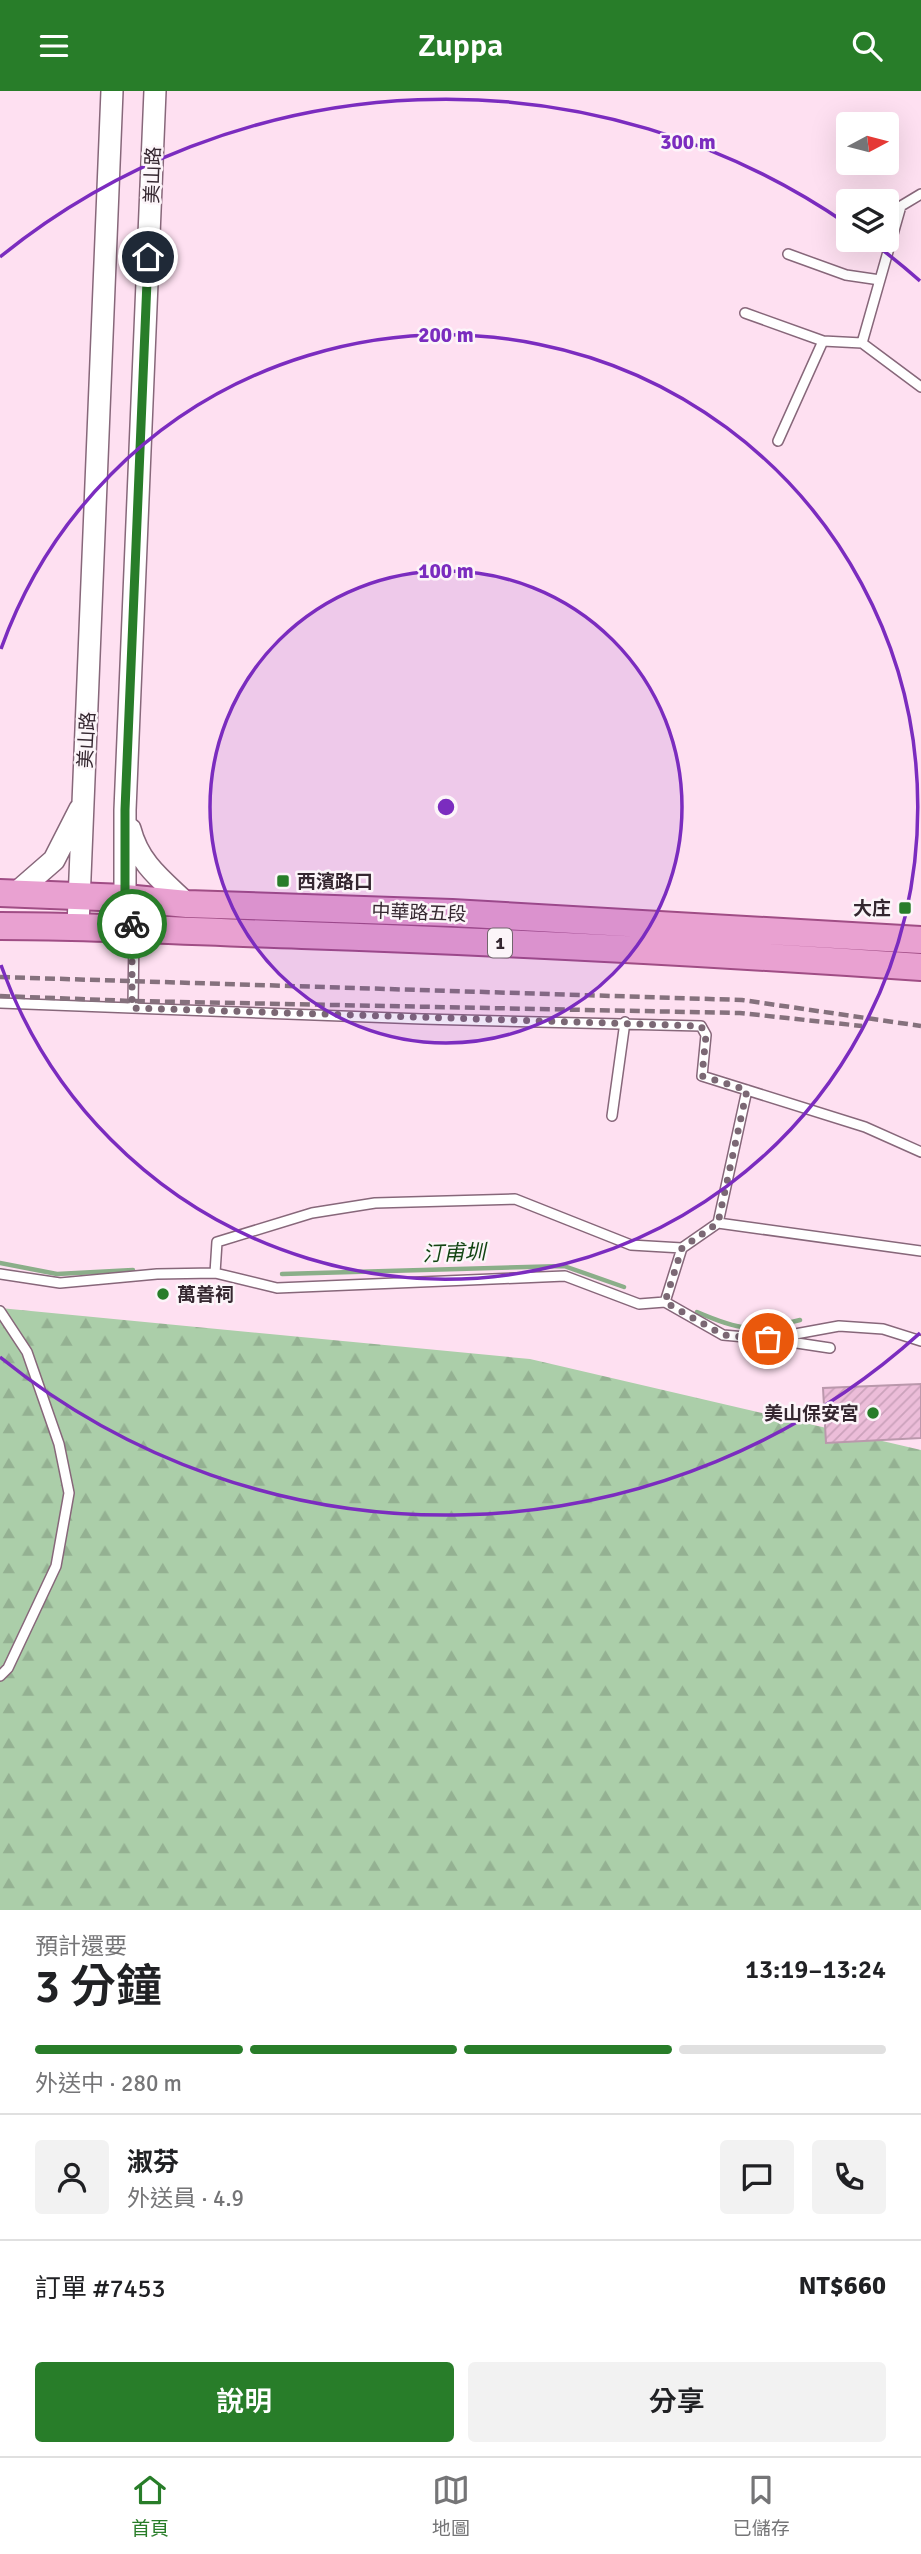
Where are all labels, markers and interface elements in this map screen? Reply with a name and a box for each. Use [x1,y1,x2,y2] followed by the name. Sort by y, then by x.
[418,26,503,65] text: Zuppa
[35,27,73,65] icon: menu
[848,27,886,65] icon: search
[836,112,900,175] north arrow
[836,112,899,252] map controls
[660,129,716,155] text: 300 m
[140,146,166,204] street label: 美山路
[836,189,899,252] button: layers
[118,227,178,287] pin
[129,238,167,276] icon: home
[418,322,474,348] text: 200 m
[418,558,474,584] text: 100 m
[74,711,100,769] street label: 美山路
[434,795,458,819] centre of rings
[297,870,373,894] place label: 西濱路口
[275,873,291,889] marker: 西濱路口
[97,889,167,959] courier
[853,897,891,921] place label: 大庄
[371,899,467,927] street label: 中華路五段
[897,900,913,916] marker: 大庄
[113,905,151,943] icon: bike
[488,929,512,957] road number: 1
[422,1239,489,1267] water label: 汀甫圳
[177,1283,234,1307] place label: 萬善祠
[155,1286,171,1302] marker: 萬善祠
[738,1309,798,1369] pin
[749,1320,787,1358] icon: bag
[764,1402,859,1426] place label: 美山保安宮
[865,1405,881,1421] marker: 美山保安宮
[35,1932,127,1961] text: 預計還要
[745,1954,886,1986] text: 13:19–13:24
[35,1959,162,2015] text: 3 分鐘
[35,2069,182,2098] text: 外送中 · 280 m
[35,2140,109,2214] button: person
[720,2140,794,2214] button: chat
[812,2140,886,2214] button: phone
[127,2147,179,2179] text: 淑芬
[127,2184,244,2213] text: 外送員 · 4.9
[799,2270,886,2302] text: NT$660
[35,2273,166,2305] text: 訂單 #7453
[35,2362,454,2442] button: 說明
[468,2362,886,2442] button: 分享
[131,2471,169,2541] tab: 首頁
[432,2471,470,2541] tab: 地圖
[733,2471,790,2541] tab: 已儲存

